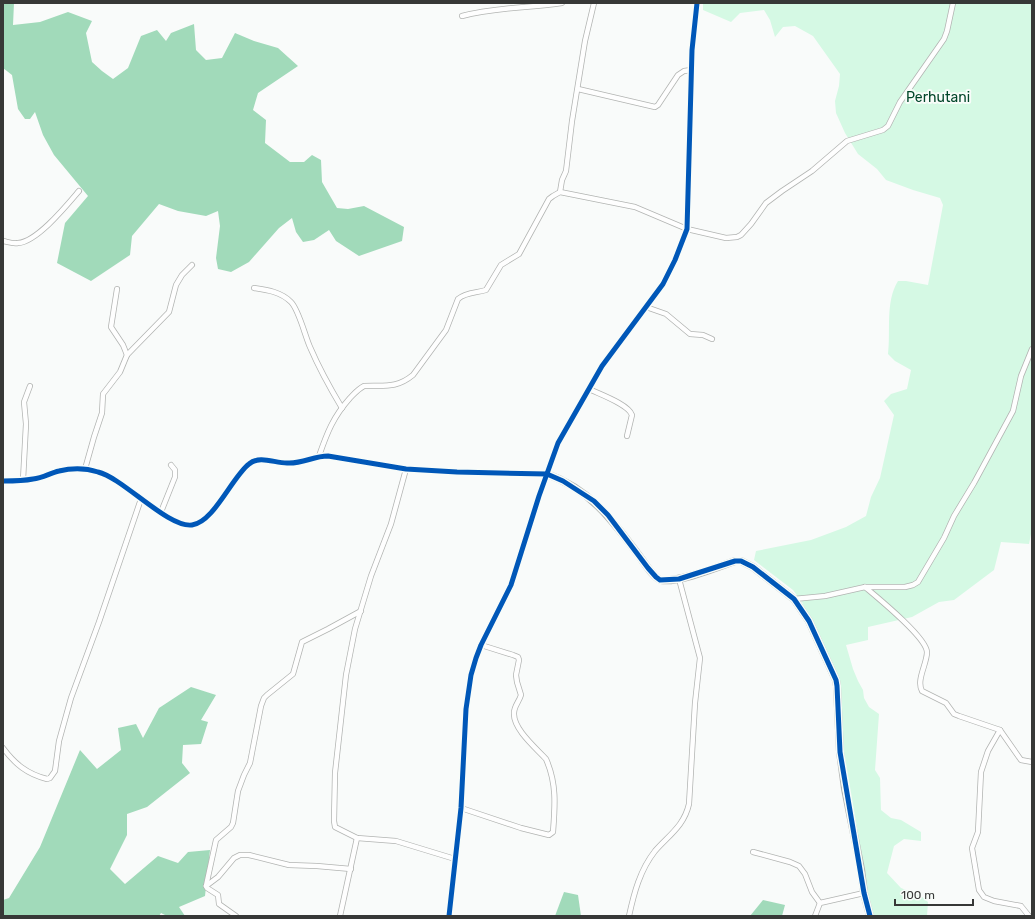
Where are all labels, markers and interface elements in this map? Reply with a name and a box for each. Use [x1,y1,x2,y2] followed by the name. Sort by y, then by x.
[906,89,970,106] park label: Perhutani
[895,881,973,907] scale bar
[901,888,935,902] text: 100 m

